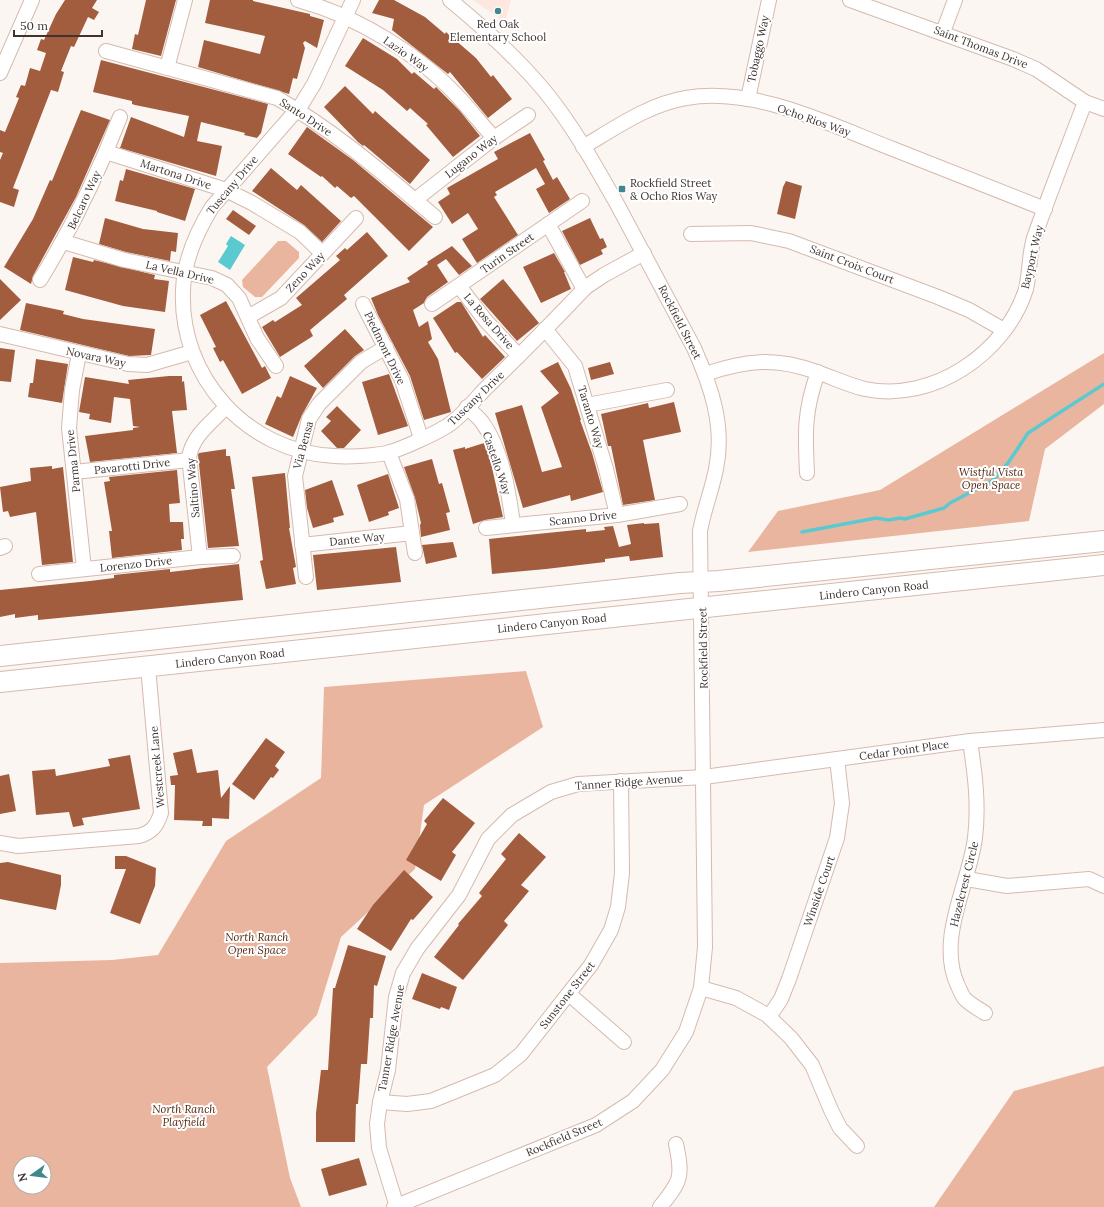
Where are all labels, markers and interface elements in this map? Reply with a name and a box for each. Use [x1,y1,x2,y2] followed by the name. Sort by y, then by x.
[493,6,503,16] marker: Red Oak Elementary School
[14,12,102,38] scale bar
[744,14,772,84] street label: Tobaggo Way
[450,17,546,44] place label: Red Oak Elementary School
[20,18,48,33] text: 50 m
[932,23,1030,71] street label: Saint Thomas Drive
[381,33,432,75] street label: Lazio Way
[277,95,335,139] street label: Santo Drive
[775,101,853,139] street label: Ocho Rios Way
[442,131,500,181] street label: Lugano Way
[203,153,261,217] street label: Tuscany Drive
[139,156,213,192] street label: Martona Drive
[64,168,104,232] street label: Belcaro Way
[630,176,717,203] place label: Rockfield Street & Ocho Rios Way
[617,184,627,194] marker: Rockfield Street & Ocho Rios Way
[1018,224,1046,290] street label: Bayport Way
[478,229,537,277] street label: Turin Street
[808,241,897,287] street label: Saint Croix Court
[283,249,327,295] street label: Zeno Way
[144,257,216,287] street label: La Vella Drive
[655,283,705,362] street label: Rockfield Street
[461,290,517,352] street label: La Rosa Drive
[361,309,409,387] street label: Piedmont Drive
[65,344,127,370] street label: Novara Way
[445,368,507,428] street label: Tuscany Drive
[575,384,607,450] street label: Taranto Way
[290,419,316,471] street label: Via Bensa
[63,429,83,493] street label: Parma Drive
[480,430,514,497] street label: Castello Way
[93,455,171,477] street label: Pavarotti Drive
[183,457,203,519] street label: Saltino Way
[959,465,1024,492] park label: Wistful Vista Open Space
[548,507,618,529] street label: Scanno Drive
[329,529,385,549] street label: Dante Way
[99,553,173,575] street label: Lorenzo Drive
[819,577,930,603] street label: Lindero Canyon Road
[695,606,711,689] street label: Rockfield Street
[497,610,608,636] street label: Lindero Canyon Road
[175,645,286,671] street label: Lindero Canyon Road
[146,726,168,808] street label: Westcreek Lane
[858,737,950,763] street label: Cedar Point Place
[575,771,684,793] street label: Tanner Ridge Avenue
[947,840,981,928] street label: Hazelcrest Circle
[800,853,838,928] street label: Winside Court
[225,930,289,957] park label: North Ranch Open Space
[536,958,598,1032] street label: Sunstone Street
[375,983,407,1093] street label: Tanner Ridge Avenue
[152,1102,216,1129] park label: North Ranch Playfield
[524,1114,605,1159] street label: Rockfield Street
[12,1155,52,1195] north arrow
[14,1171,30,1183] text: N

